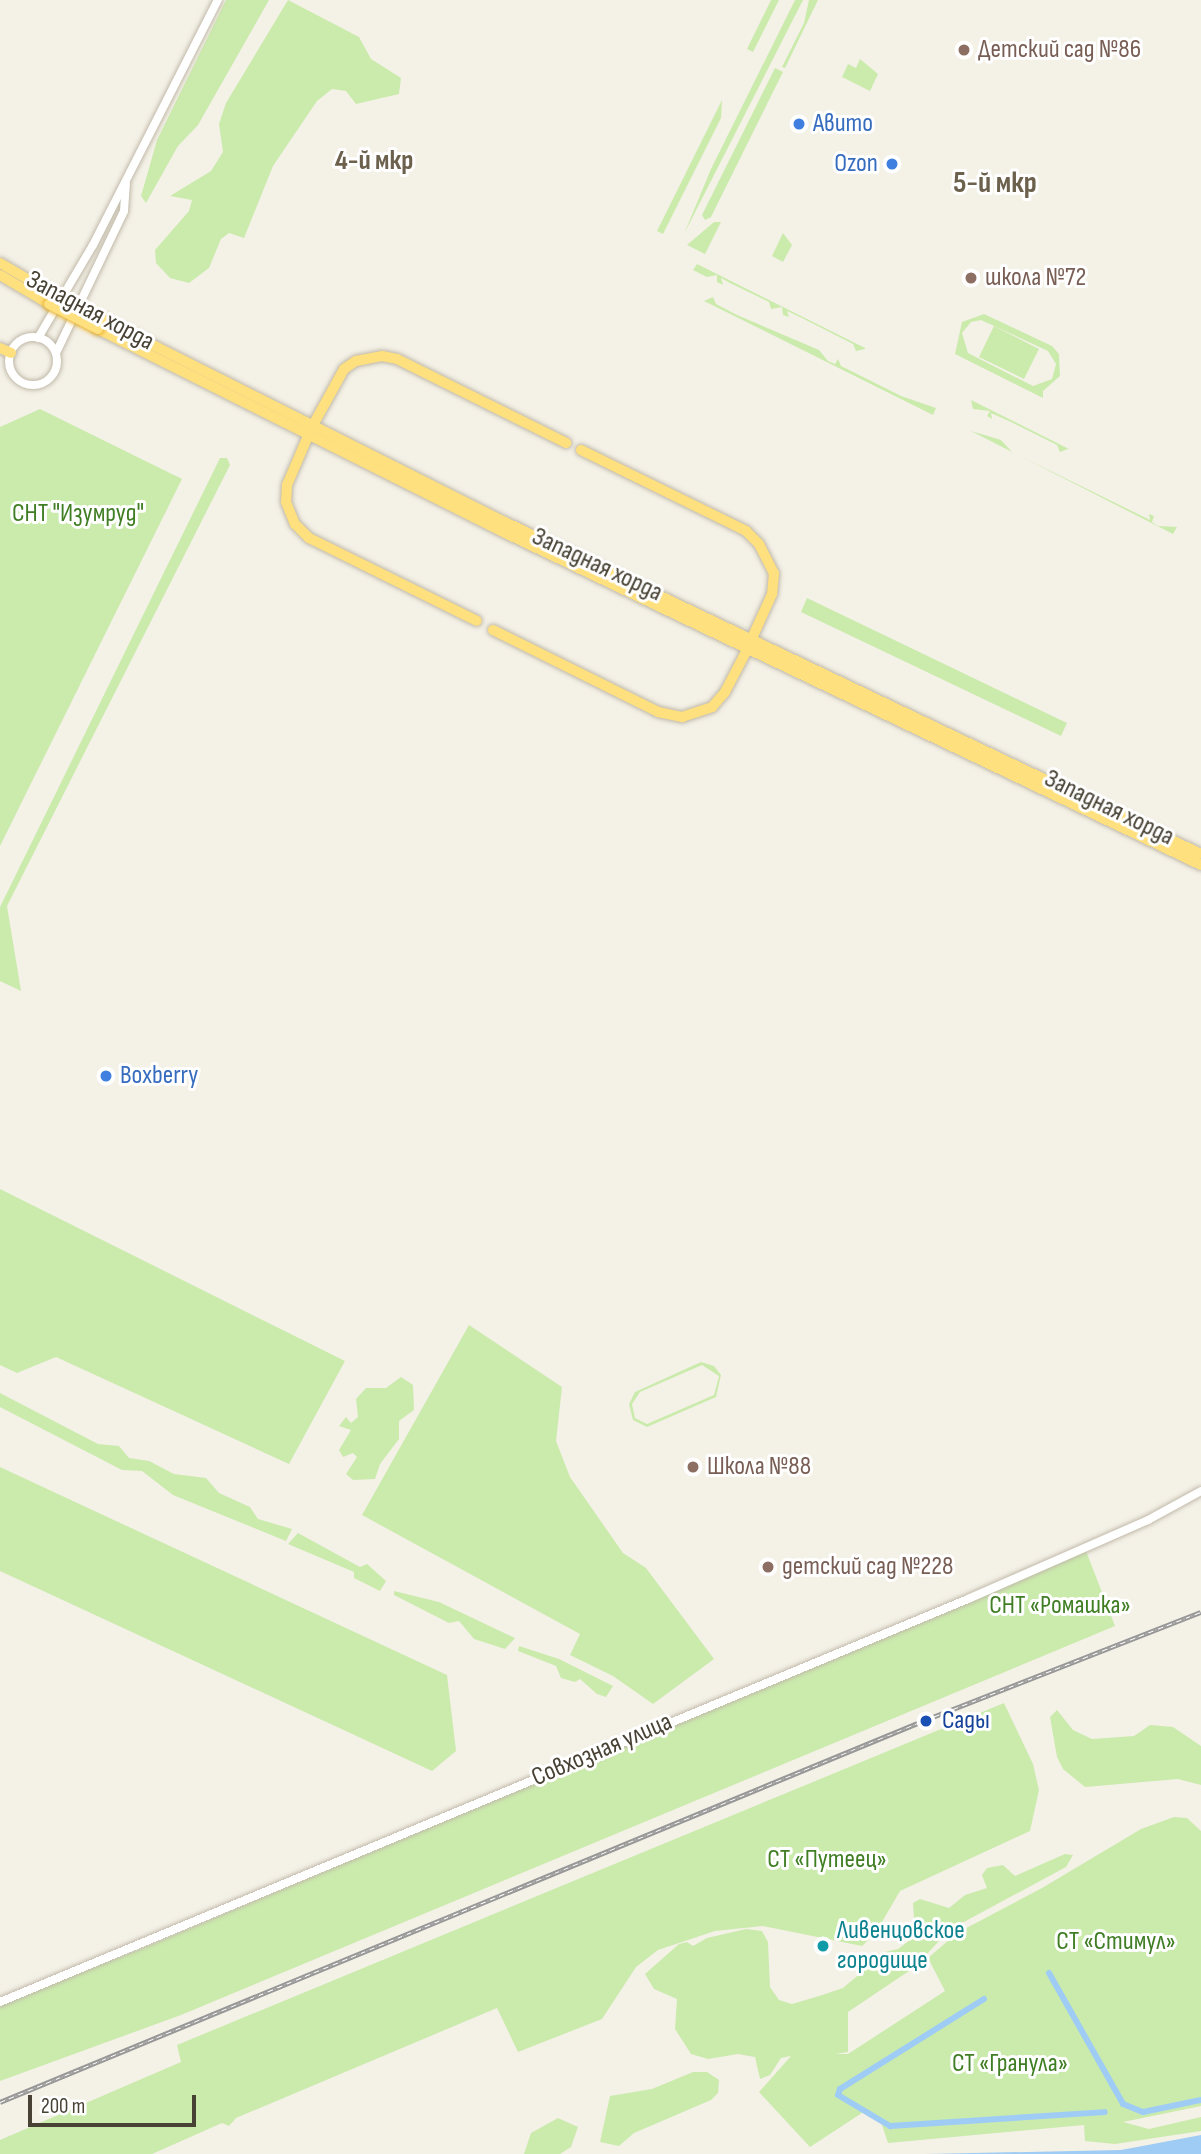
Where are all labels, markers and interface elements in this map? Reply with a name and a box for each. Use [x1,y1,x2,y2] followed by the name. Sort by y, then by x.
[978,34,1141,66] place label: Детский сад №86
[956,42,972,58] marker: Детский сад №86
[813,108,873,140] place label: Авито
[791,116,807,132] marker: Авито
[335,144,413,178] district label: 4-й мкр
[834,148,878,180] place label: Ozon
[884,156,900,172] marker: Ozon
[953,165,1037,201] district label: 5-й мкр
[985,262,1086,294] place label: школа №72
[21,264,159,358] street label: Западная хорда
[963,270,979,286] marker: школа №72
[12,498,144,530] park label: СНТ "Изумруд"
[527,521,667,609] street label: Западная хорда
[1039,763,1179,853] street label: Западная хорда
[120,1060,198,1092] place label: Boxberry
[98,1068,114,1084] marker: Boxberry
[707,1451,811,1483] place label: Школа №88
[685,1459,701,1475] marker: Школа №88
[782,1551,953,1583] place label: детский сад №228
[760,1559,776,1575] marker: детский сад №228
[989,1590,1131,1622] park label: СНТ «Ромашка»
[942,1705,990,1737] place label: Сады
[527,1706,677,1794] street label: Совхозная улица
[916,1711,936,1731] marker: Сады
[767,1844,887,1876] park label: СТ «Путеец»
[837,1915,965,1976] place label: Ливенцовское городище
[1056,1926,1176,1958] park label: СТ «Стимул»
[815,1938,831,1954] marker: Ливенцовское городище
[952,2048,1068,2080] park label: СТ «Гранула»
[32,2080,200,2124] scale bar
[41,2094,85,2119] text: 200 m

